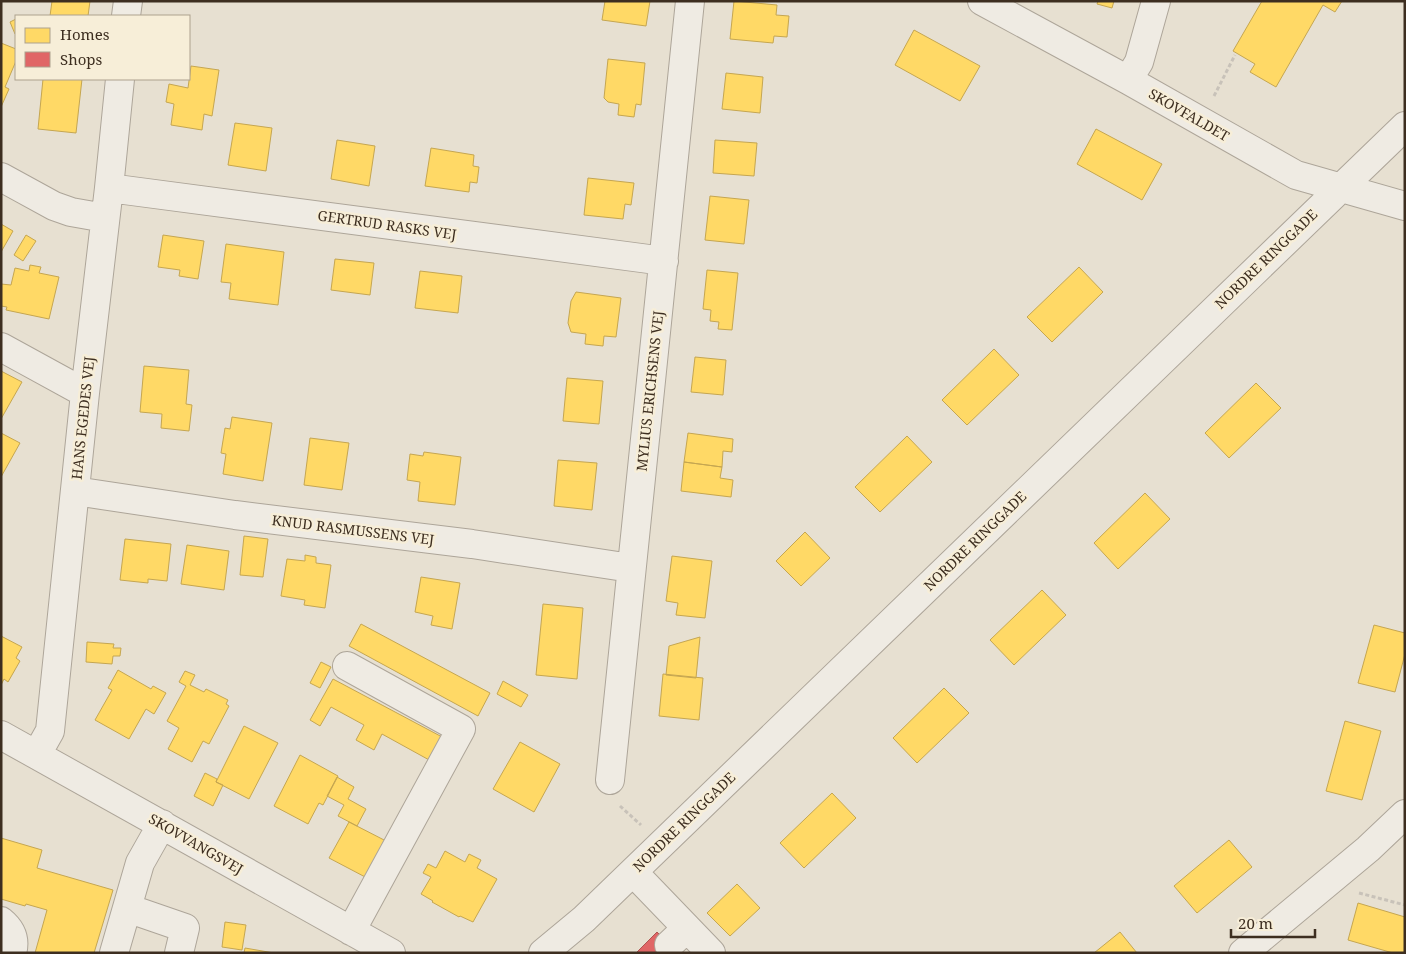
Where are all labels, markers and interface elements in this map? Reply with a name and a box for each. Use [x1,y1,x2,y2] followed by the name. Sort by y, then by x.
[15,15,190,80] legend
[60,24,110,44] text: Homes
[60,49,103,69] text: Shops
[1146,84,1233,146] street label: SKOVFALDET
[1210,204,1321,313] street label: NORDRE RINGGADE
[316,205,458,244] street label: GERTRUD RASKS VEJ
[632,310,667,472] street label: MYLIUS ERICHSENS VEJ
[67,355,98,480] street label: HANS EGEDES VEJ
[919,486,1030,595] street label: NORDRE RINGGADE
[271,510,435,549] street label: KNUD RASMUSSENS VEJ
[628,767,739,876] street label: NORDRE RINGGADE
[146,809,247,878] street label: SKOVVANGSVEJ
[1231,906,1315,938] scale bar
[1238,913,1273,933] text: 20 m

